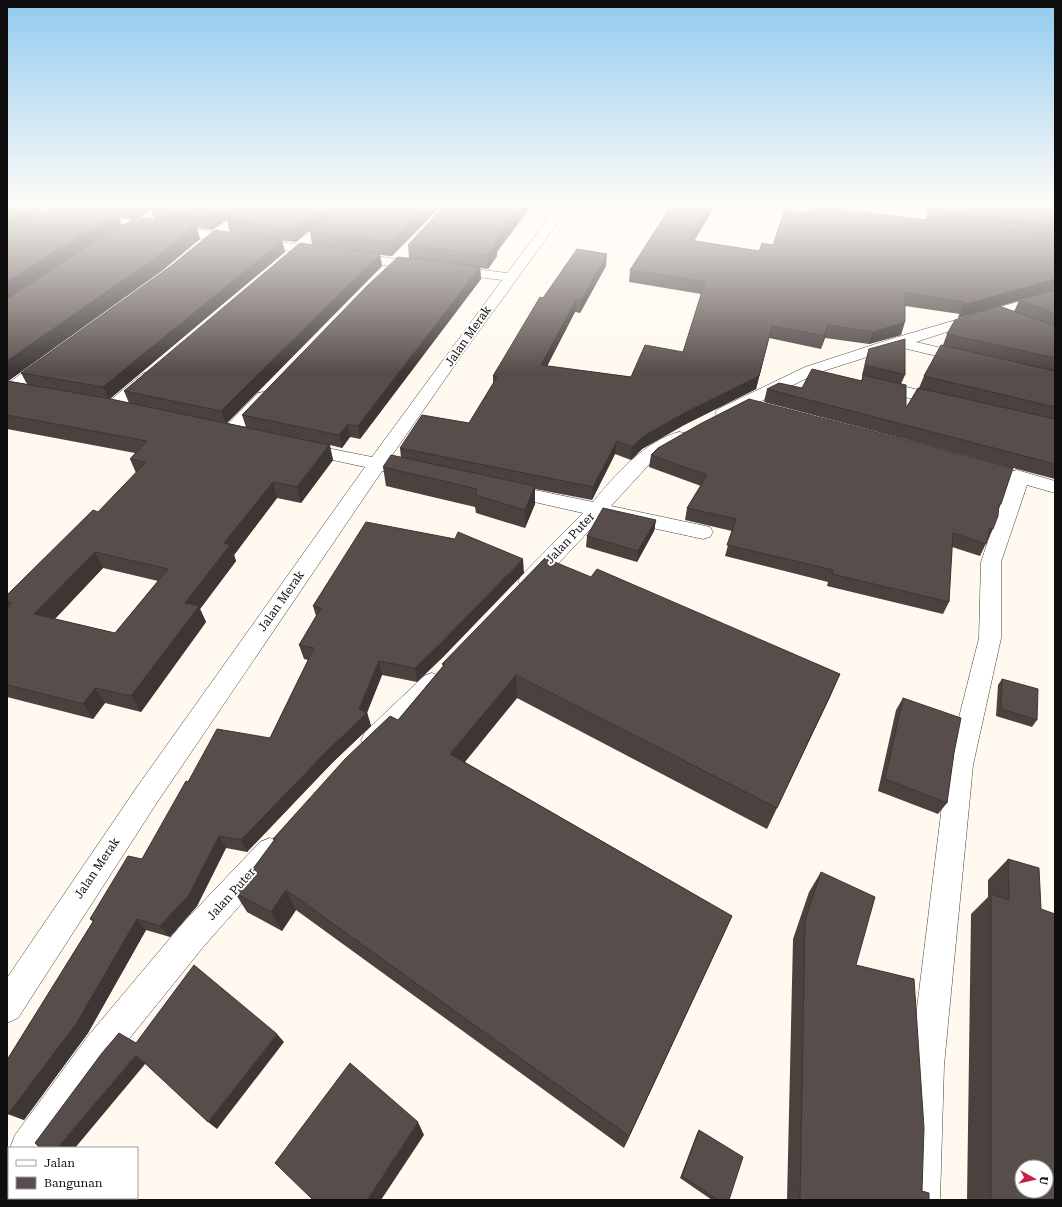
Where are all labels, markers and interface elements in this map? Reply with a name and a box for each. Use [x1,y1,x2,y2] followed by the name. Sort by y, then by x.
[442,303,494,369] street label: Jalan Merak
[543,509,597,567] street label: Jalan Puter
[255,568,307,634] street label: Jalan Merak
[71,834,123,901] street label: Jalan Merak
[204,865,258,923] street label: Jalan Puter
[8,1147,138,1199] legend
[44,1156,75,1170] text: Jalan
[1014,1159,1054,1199] north arrow
[1036,1175,1050,1186] text: U
[44,1176,103,1190] text: Bangunan

